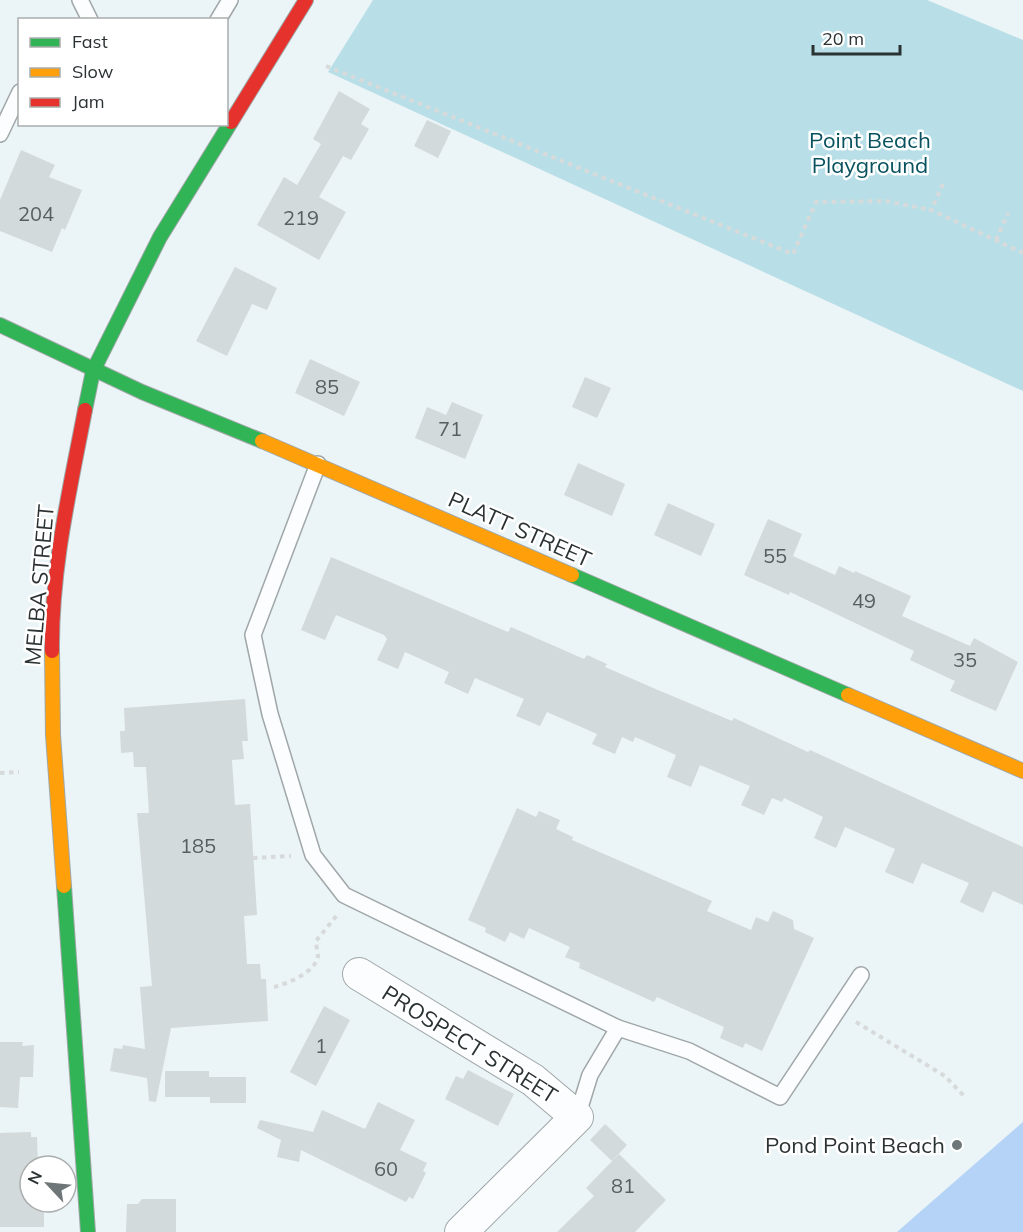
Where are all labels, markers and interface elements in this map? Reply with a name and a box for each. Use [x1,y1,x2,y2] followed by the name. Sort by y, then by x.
[18,18,228,126] legend
[813,18,900,56] scale bar
[822,27,864,50] text: 20 m
[72,30,108,53] text: Fast
[72,60,114,83] text: Slow
[72,90,105,113] text: Jam
[809,126,931,179] park label: Point Beach Playground
[18,201,54,226] house number: 204
[283,205,319,230] house number: 219
[315,374,339,399] house number: 85
[438,416,462,441] house number: 71
[444,485,596,573] street label: PLATT STREET
[18,503,60,667] street label: MELBA STREET
[763,543,787,568] house number: 55
[852,588,876,613] house number: 49
[953,647,977,672] house number: 35
[180,833,216,858] house number: 185
[377,979,563,1109] street label: PROSPECT STREET
[315,1033,327,1058] house number: 1
[765,1131,945,1159] place label: Pond Point Beach
[950,1138,964,1152] marker: Pond Point Beach
[18,1154,78,1214] north arrow
[374,1156,398,1181] house number: 60
[23,1168,46,1187] text: N
[611,1173,635,1198] house number: 81

